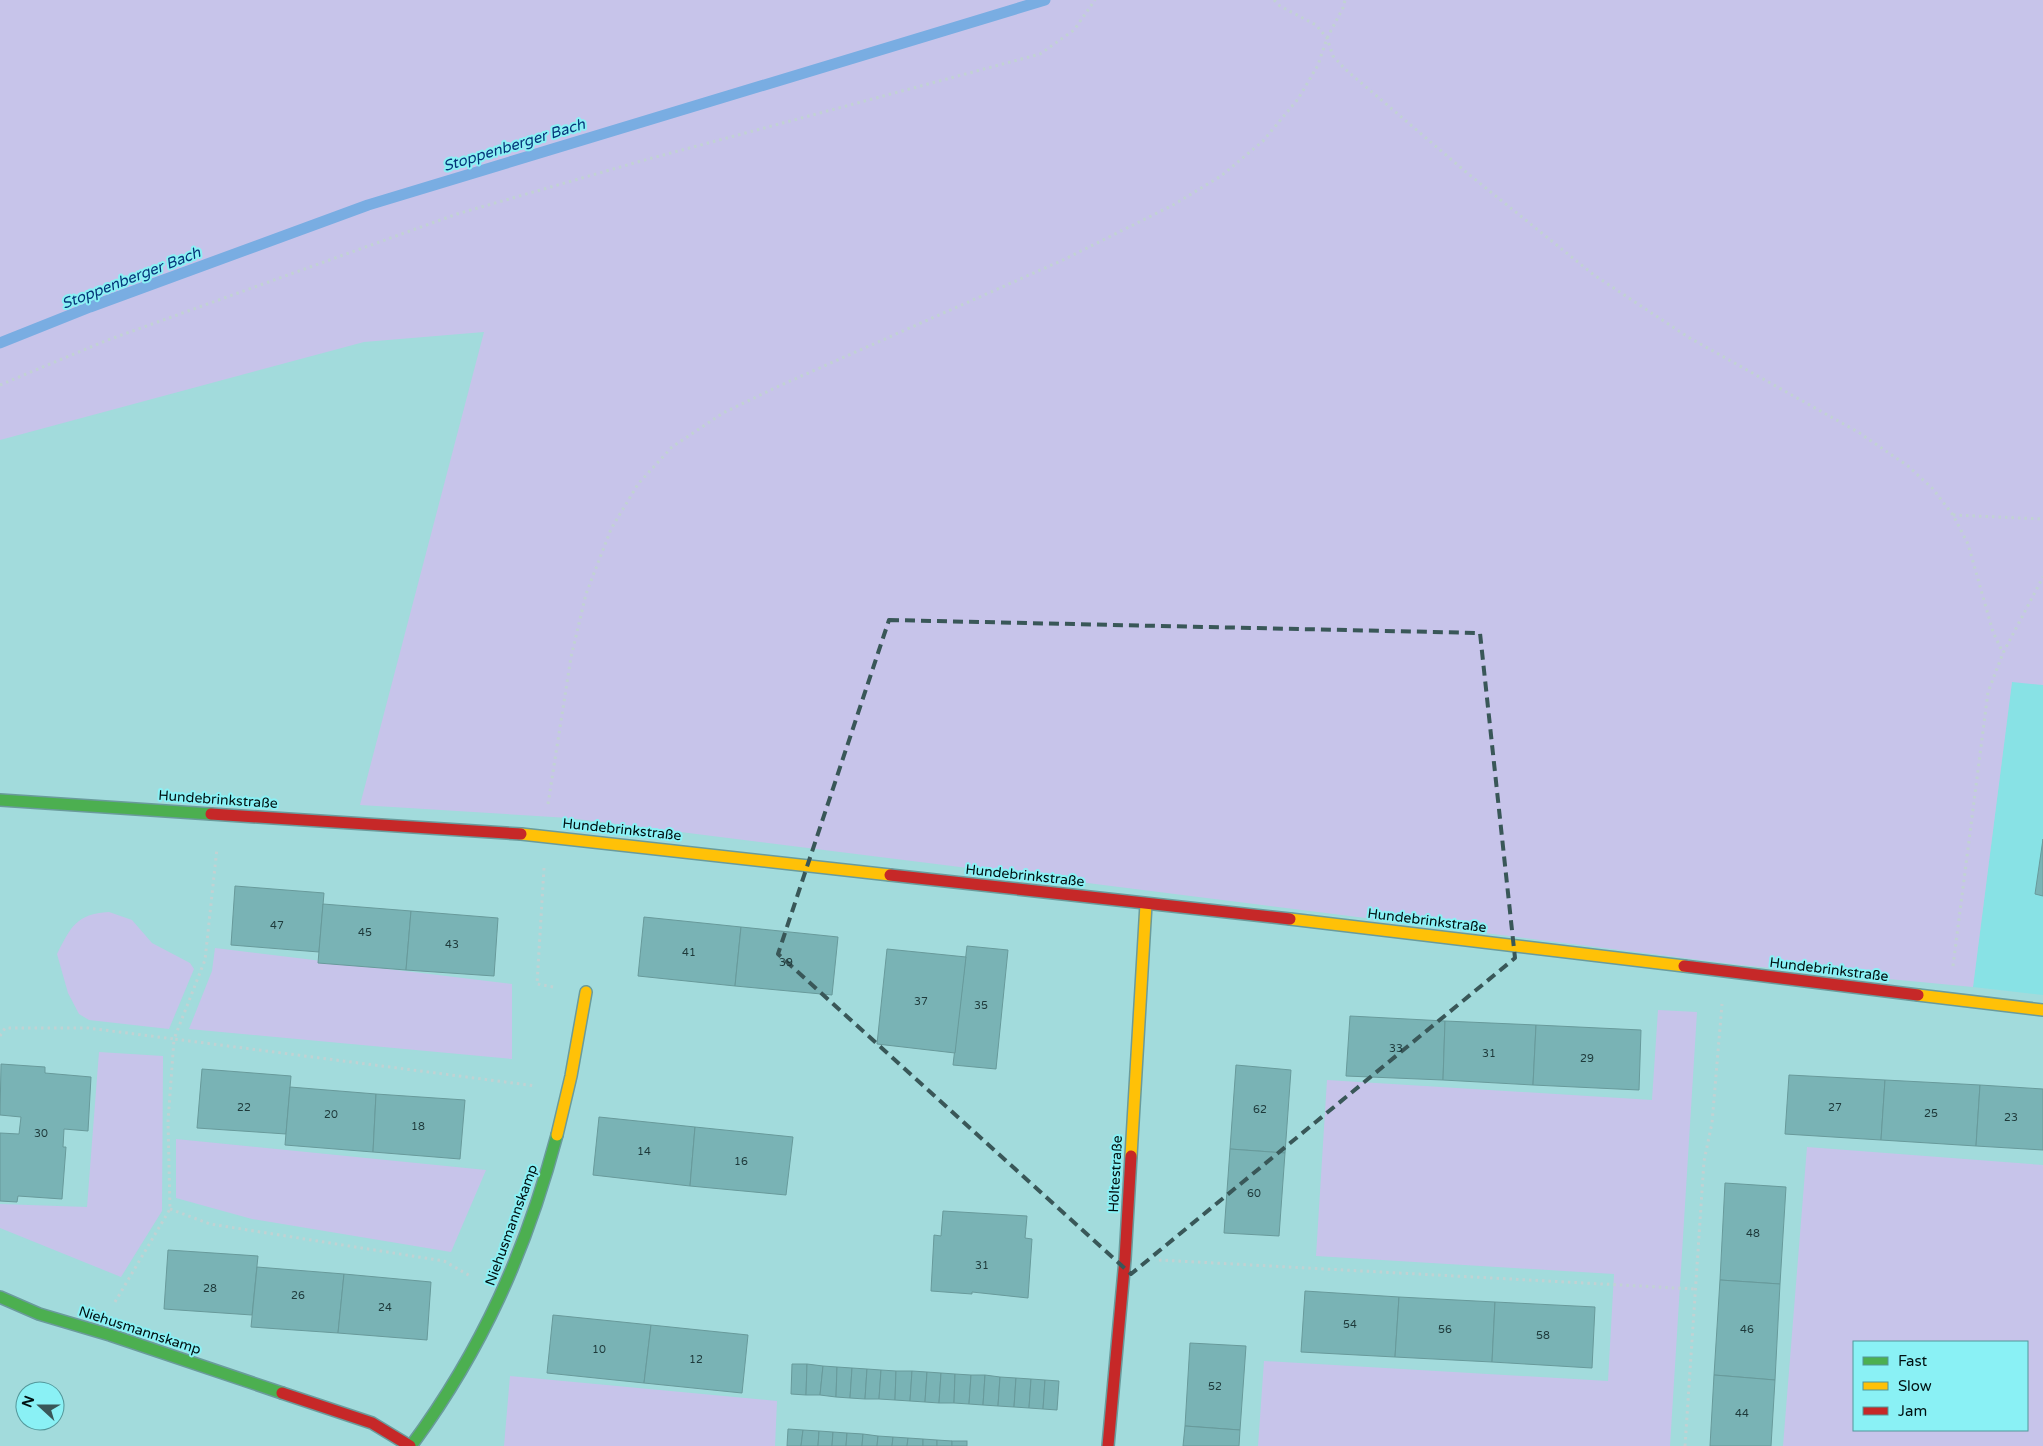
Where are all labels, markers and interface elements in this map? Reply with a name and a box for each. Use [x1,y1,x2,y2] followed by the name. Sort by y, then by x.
[441,115,588,175] water label: Stoppenberger Bach
[59,243,204,313] water label: Stoppenberger Bach
[158,787,278,812] street label: Hundebrinkstraße
[562,815,682,844] street label: Hundebrinkstraße
[965,861,1085,890] street label: Hundebrinkstraße
[1367,905,1487,936] street label: Hundebrinkstraße
[270,919,284,932] house number: 47
[358,926,372,939] house number: 45
[445,938,459,951] house number: 43
[682,946,696,959] house number: 41
[1769,954,1889,985] street label: Hundebrinkstraße
[779,956,793,969] house number: 39
[914,995,928,1008] house number: 37
[974,999,988,1012] house number: 35
[1389,1042,1403,1055] house number: 33
[1482,1047,1496,1060] house number: 31
[1580,1052,1594,1065] house number: 29
[237,1101,251,1114] house number: 22
[1828,1101,1842,1114] house number: 27
[1253,1103,1267,1116] house number: 62
[1924,1107,1938,1120] house number: 25
[324,1108,338,1121] house number: 20
[2004,1111,2018,1124] house number: 23
[411,1120,425,1133] house number: 18
[34,1127,48,1140] house number: 30
[1105,1135,1126,1213] street label: Höltestraße
[637,1145,651,1158] house number: 14
[734,1155,748,1168] house number: 16
[482,1162,541,1288] street label: Niehusmannskamp
[1247,1187,1261,1200] house number: 60
[1746,1227,1760,1240] house number: 48
[975,1259,989,1272] house number: 31
[203,1282,217,1295] house number: 28
[291,1289,305,1302] house number: 26
[378,1301,392,1314] house number: 24
[76,1303,203,1358] street label: Niehusmannskamp
[1343,1318,1357,1331] house number: 54
[1438,1323,1452,1336] house number: 56
[1740,1323,1754,1336] house number: 46
[1536,1329,1550,1342] house number: 58
[1853,1341,2028,1431] legend
[592,1343,606,1356] house number: 10
[1898,1352,1928,1370] text: Fast
[689,1353,703,1366] house number: 12
[1898,1377,1932,1395] text: Slow
[1208,1380,1222,1393] house number: 52
[15,1381,65,1431] north arrow
[18,1393,38,1410] text: N
[1898,1402,1927,1420] text: Jam
[1735,1407,1749,1420] house number: 44

